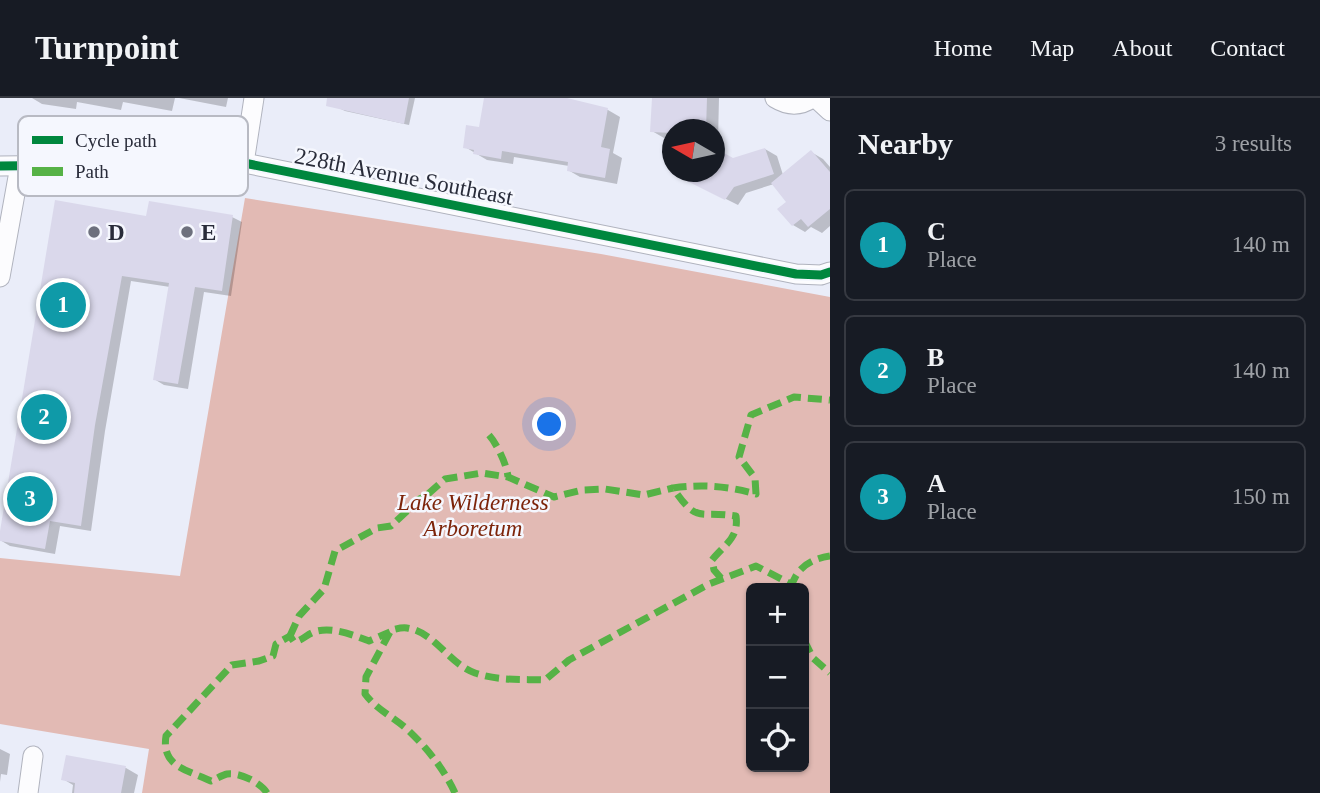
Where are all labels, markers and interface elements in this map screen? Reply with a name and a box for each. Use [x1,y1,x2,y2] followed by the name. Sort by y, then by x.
[35,30,179,66] text: Turnpoint
[934,35,992,61] text: Home
[1030,35,1074,61] text: Map
[1112,35,1172,61] text: About
[1210,35,1285,61] text: Contact
[18,116,248,196] legend
[662,119,725,182] north arrow
[858,127,953,160] text: Nearby
[75,130,157,151] text: Cycle path
[1215,131,1292,156] text: 3 results
[293,143,516,210] street label: 228th Avenue Southeast
[75,161,109,182] text: Path
[927,217,946,246] text: C
[108,220,125,245] place label: D
[201,220,216,245] place label: E
[86,224,102,240] marker: D
[179,224,195,240] marker: E
[877,232,889,257] text: 1
[1232,232,1290,257] text: 140 m
[927,247,977,272] text: Place
[40,279,86,331] pin: 1
[927,343,944,372] text: B
[877,358,889,383] text: 2
[1232,358,1290,383] text: 140 m
[927,373,977,398] text: Place
[21,391,67,443] pin: 2
[532,407,566,441] your location
[927,469,946,498] text: A
[7,473,53,525] pin: 3
[877,484,889,509] text: 3
[1232,484,1290,509] text: 150 m
[396,490,549,541] park label: Lake Wilderness Arboretum
[927,499,977,524] text: Place
[746,583,809,772] map controls
[746,583,809,646] button: +
[746,646,809,709] button: −
[746,709,809,772] button: locate

